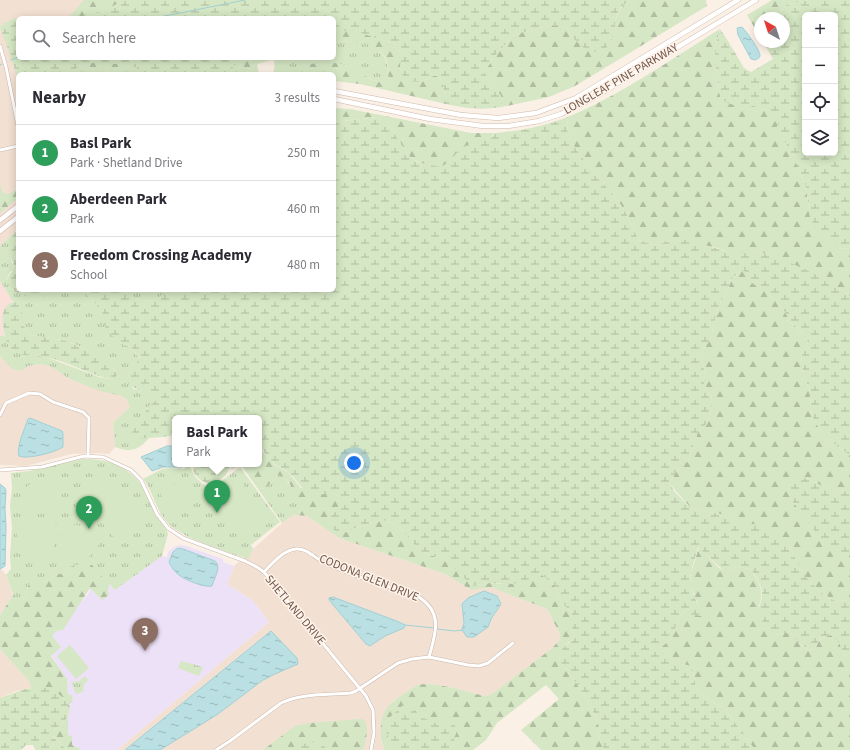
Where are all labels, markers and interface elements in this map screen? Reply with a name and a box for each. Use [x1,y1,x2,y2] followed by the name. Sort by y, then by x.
[754,12,790,48] north arrow
[802,12,838,156] map controls
[802,12,838,48] button: +
[16,16,336,60] search box
[30,27,52,49] icon: search
[62,28,136,49] text: Search here
[560,39,682,119] street label: LONGLEAF PINE PARKWAY
[802,48,838,84] button: −
[802,84,838,120] button: locate
[32,86,86,110] text: Nearby
[275,89,320,107] text: 3 results
[802,120,838,156] button: layers
[70,133,131,154] text: Basl Park
[42,144,48,162] text: 1
[287,144,320,162] text: 250 m
[70,154,182,172] text: Park · Shetland Drive
[70,189,167,210] text: Aberdeen Park
[42,200,48,218] text: 2
[287,200,320,218] text: 460 m
[70,210,94,228] text: Park
[70,245,252,266] text: Freedom Crossing Academy
[42,256,48,274] text: 3
[287,256,320,274] text: 480 m
[70,266,107,284] text: School
[172,415,262,467] popup
[186,422,248,443] text: Basl Park
[186,443,211,461] text: Park
[344,453,364,473] your location
[204,480,230,513] pin: 1
[76,496,102,529] pin: 2
[317,550,421,606] street label: CODONA GLEN DRIVE
[261,571,329,649] street label: SHETLAND DRIVE
[132,618,158,651] pin: 3

